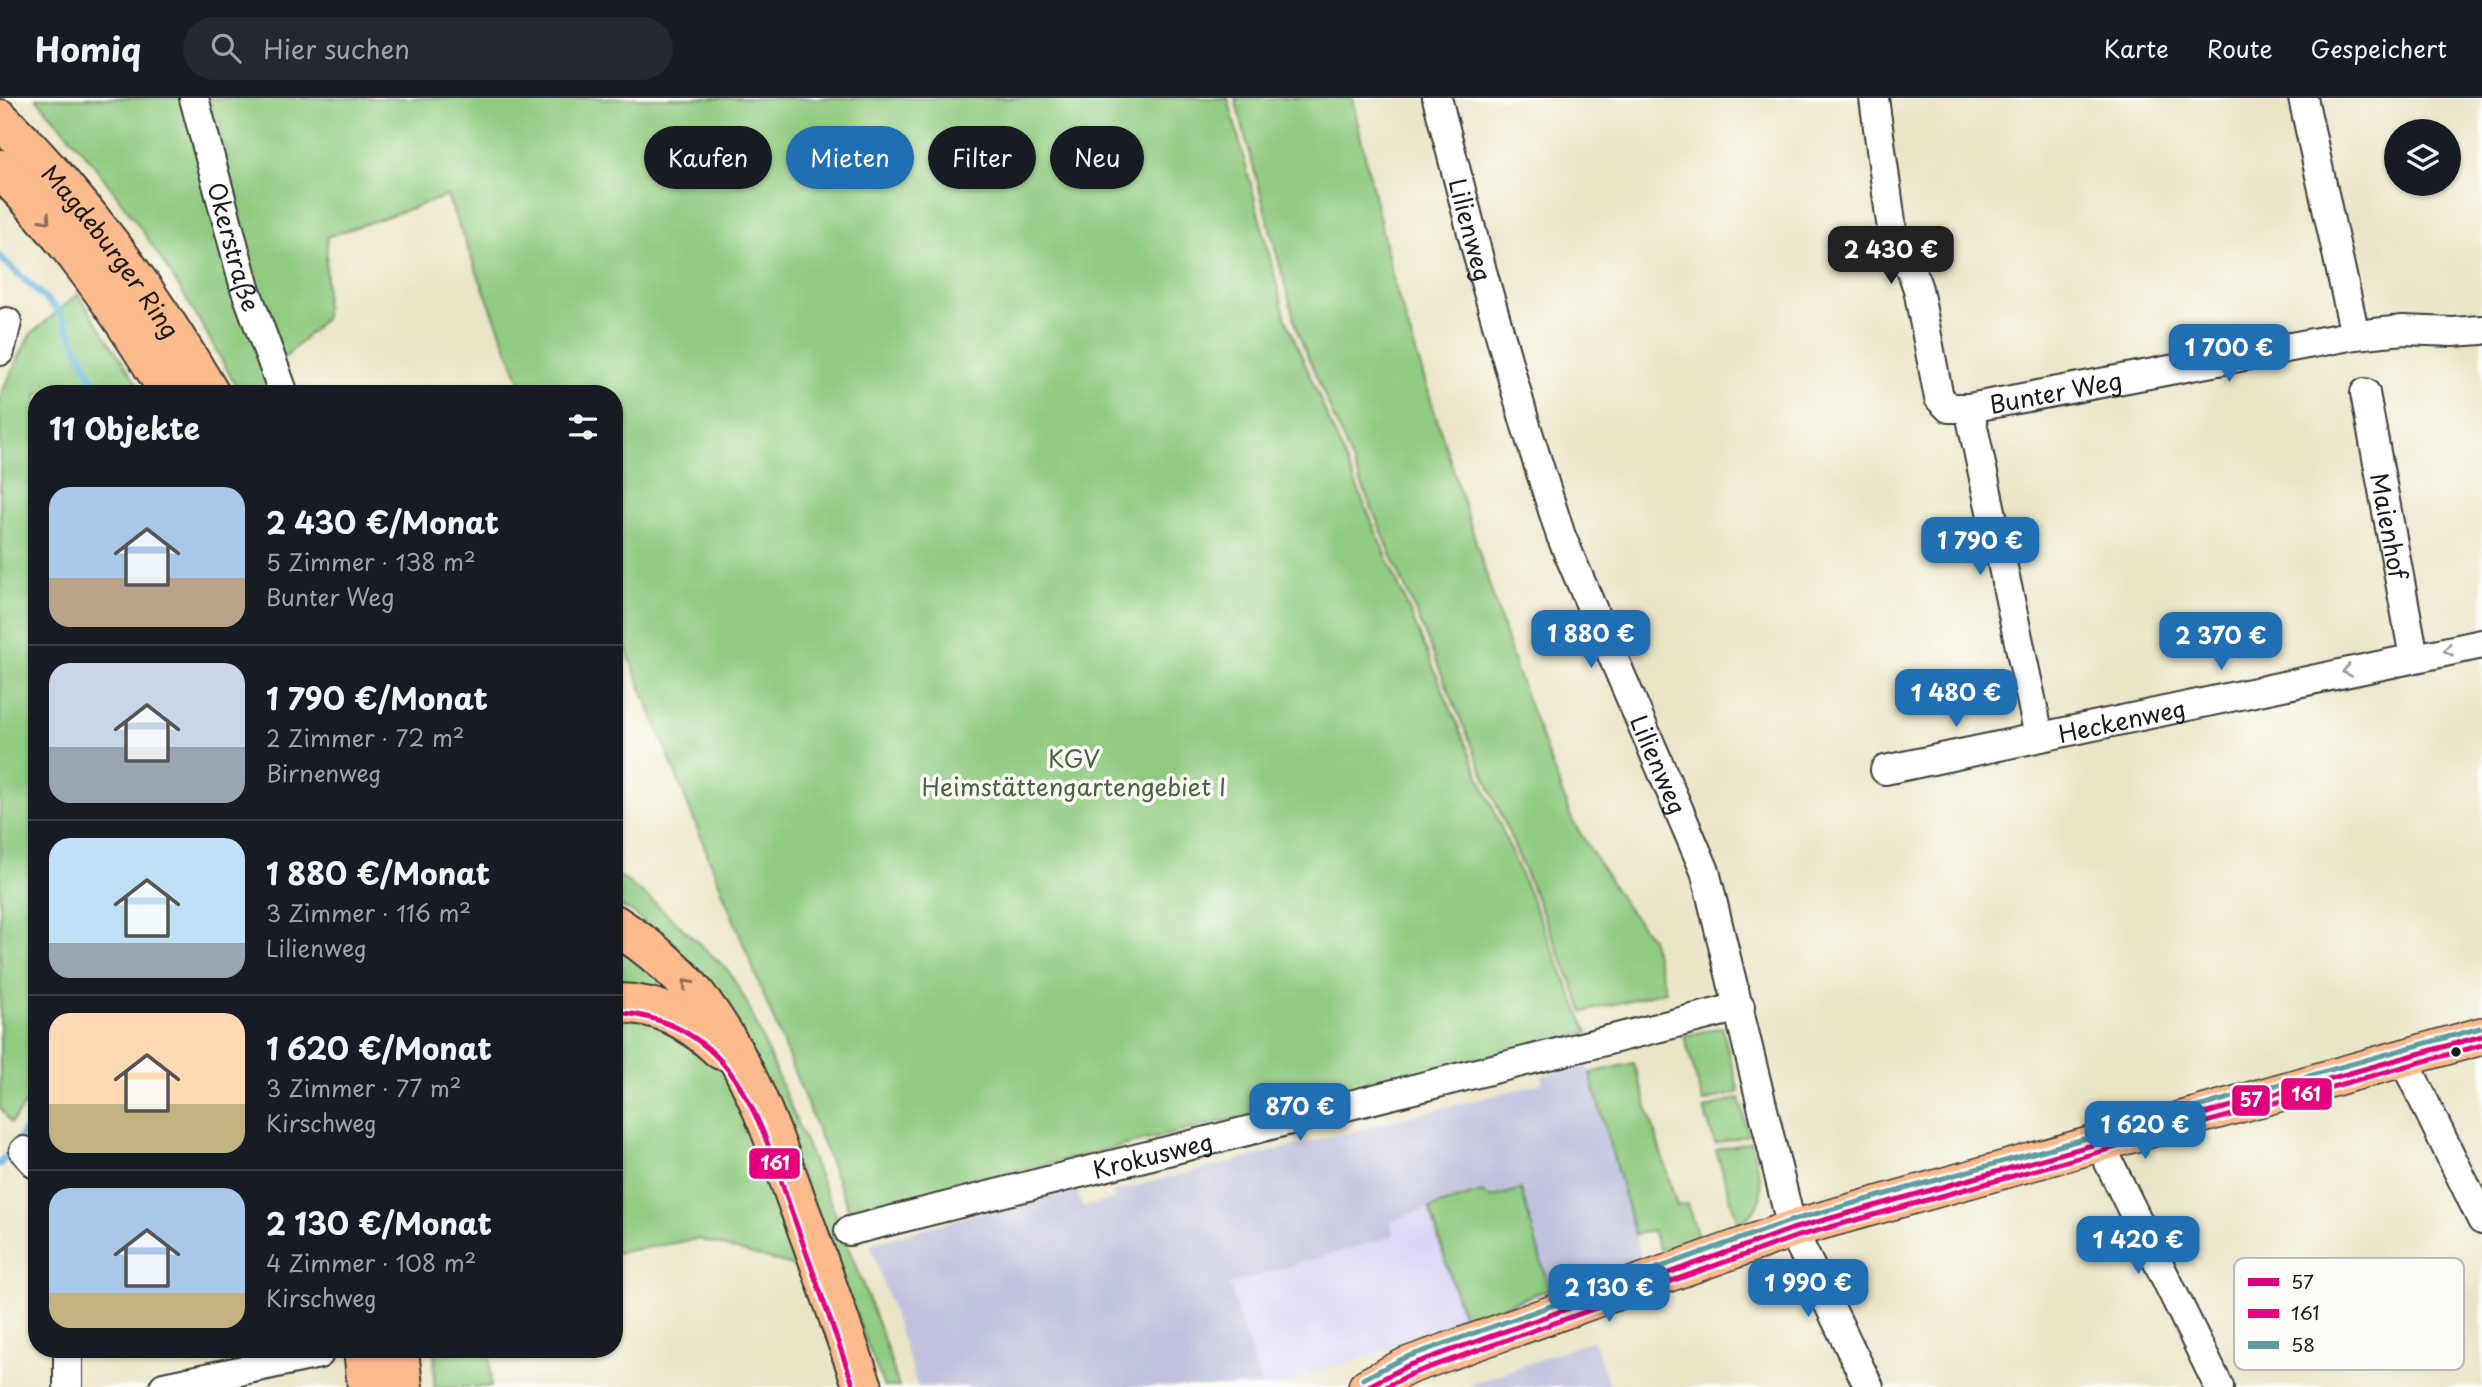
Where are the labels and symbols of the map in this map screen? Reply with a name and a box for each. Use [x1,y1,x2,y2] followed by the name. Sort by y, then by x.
[34,156,189,345] street label: Magdeburger Ring
[1441,174,1502,285] street label: Lilienweg
[199,178,270,316] street label: Okerstraße
[38,211,51,224] one-way arrow
[1826,226,1956,286] pin: 2 430 €
[2164,324,2294,384] pin: 1 700 €
[1986,361,2125,422] street label: Bunter Weg
[2362,470,2417,584] street label: Maienhof
[1915,518,2045,577] pin: 1 790 €
[1526,610,1656,670] pin: 1 880 €
[2156,612,2286,672] pin: 2 370 €
[2442,642,2454,657] one-way arrow
[2341,662,2353,677] one-way arrow
[1891,670,2021,729] pin: 1 480 €
[2055,689,2189,751] street label: Heckenweg
[1622,709,1697,820] street label: Lilienweg
[922,740,1226,804] park label: KGV Heimstättengartengebiet I
[683,979,695,992] one-way arrow
[2449,1045,2463,1059] unlabelled marker
[2280,1077,2333,1111] line badge: 161
[2291,1079,2321,1107] text: 161
[1251,1084,1349,1143] pin: 870 €
[2231,1084,2271,1117] line badge: 57
[2240,1085,2262,1113] text: 57
[2080,1102,2210,1161] pin: 1 620 €
[1089,1122,1216,1187] street label: Krokusweg
[748,1147,801,1180] line badge: 161
[760,1148,790,1176] text: 161
[2073,1216,2203,1276] pin: 1 420 €
[2234,1258,2464,1370] legend
[1743,1260,1873,1319] pin: 1 990 €
[1544,1264,1674,1324] pin: 2 130 €
[2291,1267,2314,1295] text: 57
[2291,1298,2319,1326] text: 161
[2291,1330,2315,1358] text: 58

